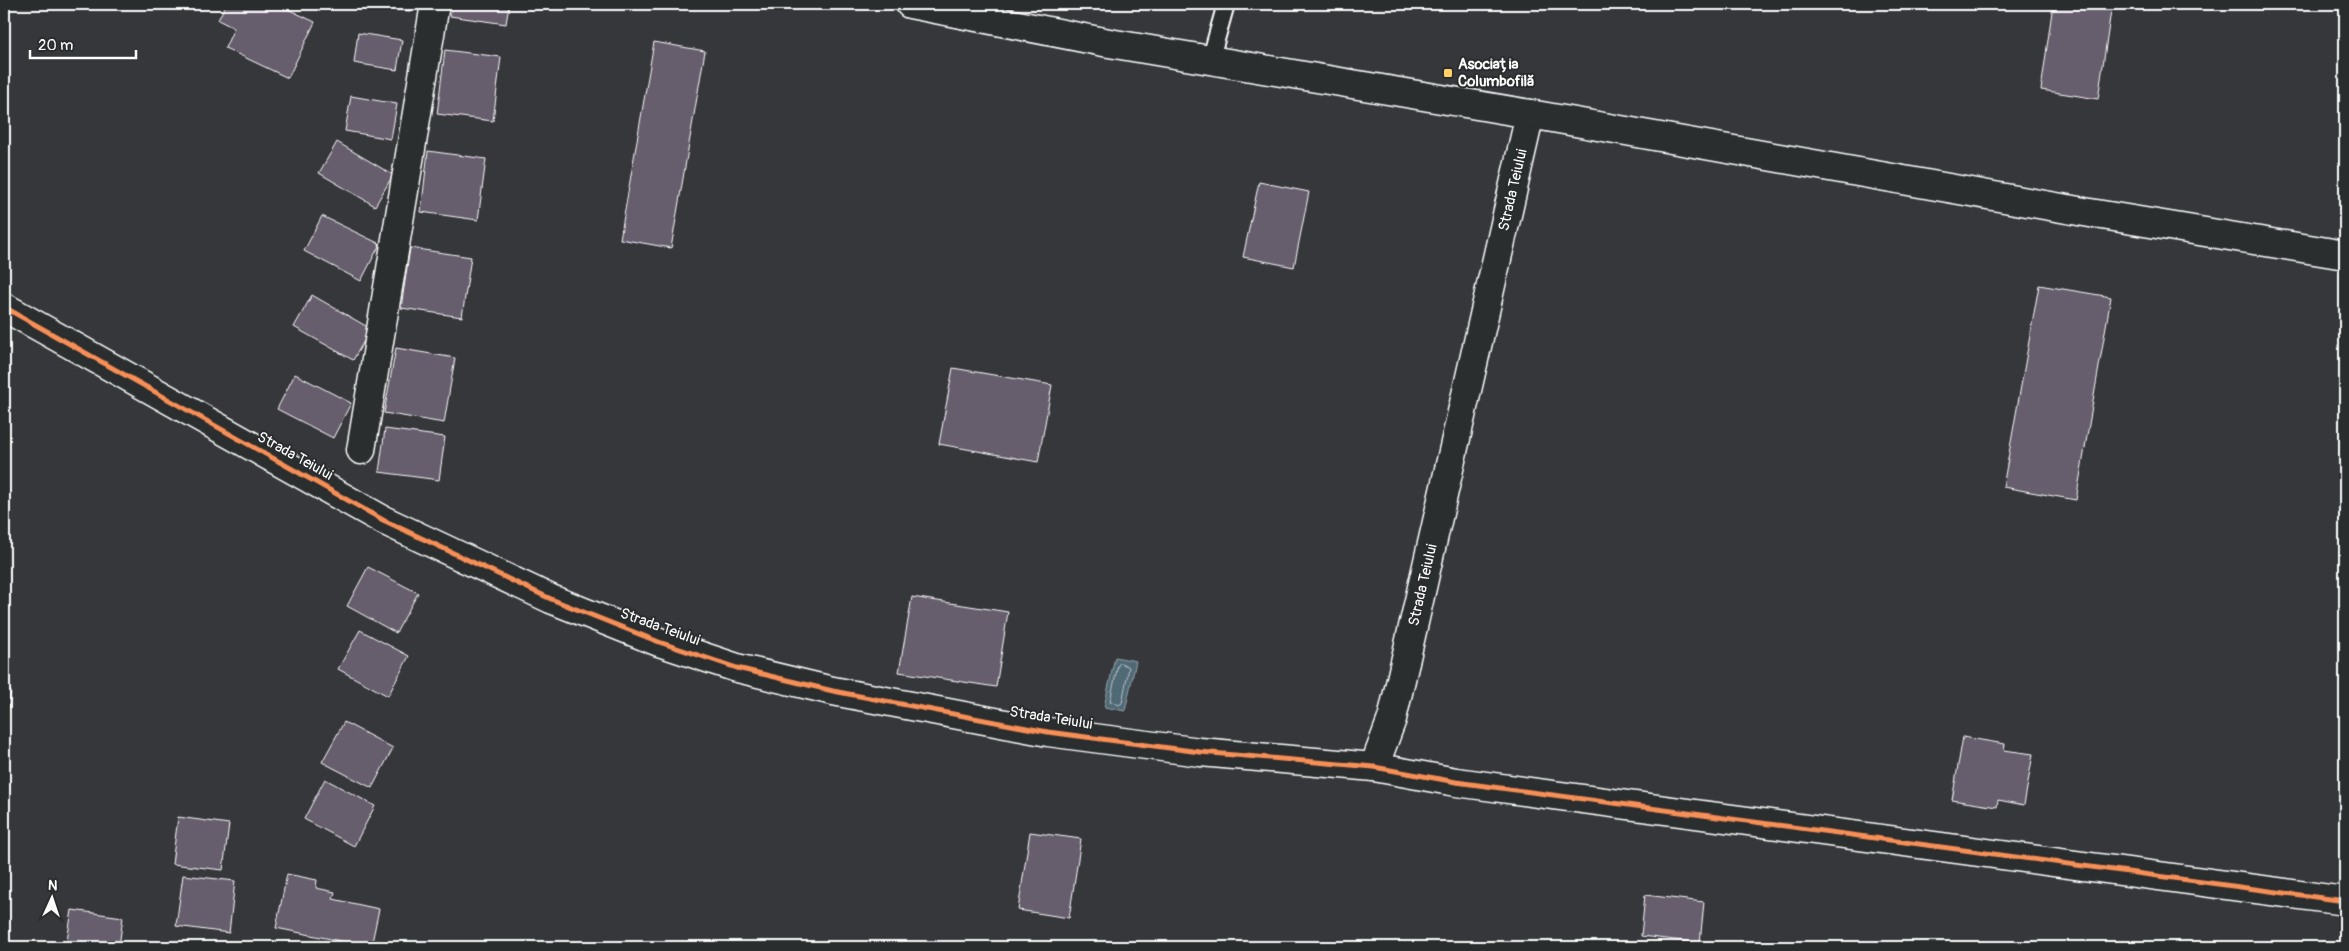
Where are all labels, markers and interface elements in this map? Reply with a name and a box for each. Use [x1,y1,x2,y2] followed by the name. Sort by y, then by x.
[30,28,136,60] scale bar
[38,36,73,55] text: 20 m
[1458,55,1535,91] place label: Asociația Columbofilă
[1442,67,1454,79] marker: Asociația Columbofilă
[1494,147,1532,233] street label: Strada Teiului
[254,427,336,485] street label: Strada Teiului
[1404,542,1442,628] street label: Strada Teiului
[618,604,703,650] street label: Strada Teiului
[1008,702,1094,734] street label: Strada Teiului
[28,874,78,924] north arrow
[47,877,58,894] text: N

